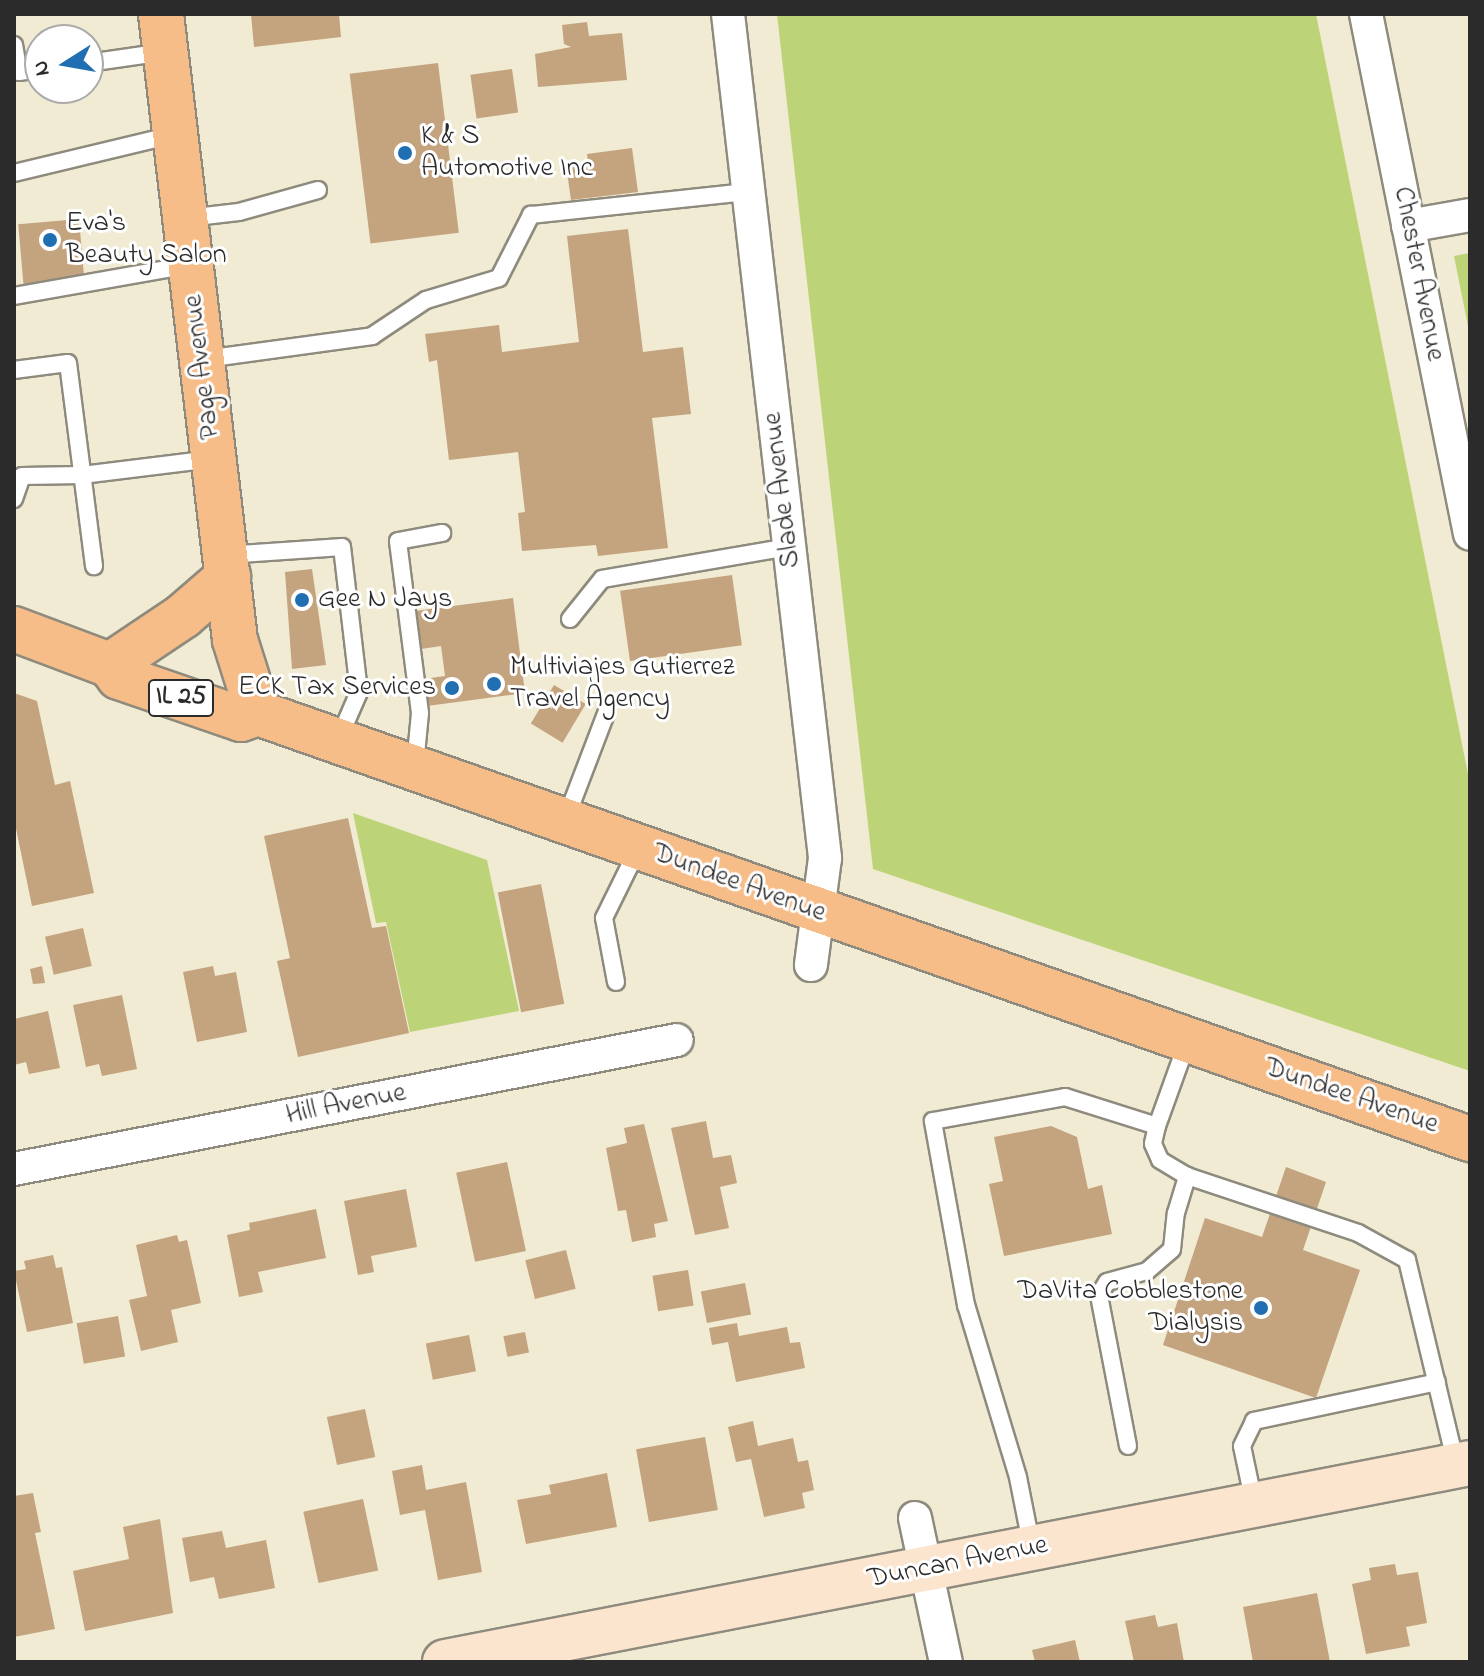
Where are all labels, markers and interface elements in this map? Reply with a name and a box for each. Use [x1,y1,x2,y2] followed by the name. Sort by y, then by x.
[24,24,104,104] north arrow
[25,58,60,79] text: N
[421,120,593,186] place label: K & S Automotive Inc
[396,144,414,162] marker: K & S Automotive Inc
[1385,184,1451,364] street label: Chester Avenue
[66,207,227,273] place label: Eva's Beauty Salon
[41,231,59,249] marker: Eva's Beauty Salon
[177,293,229,441] street label: Page Avenue
[757,410,809,570] street label: Slade Avenue
[318,583,452,617] place label: Gee N Jays
[293,591,311,609] marker: Gee N Jays
[510,651,735,717] place label: Multiviajes Gutierrez Travel Agency
[238,671,436,705] place label: ECK Tax Services
[485,675,503,693] marker: Multiviajes Gutierrez Travel Agency
[147,676,215,720] road number: IL 25
[443,679,461,697] marker: ECK Tax Services
[648,837,830,931] street label: Dundee Avenue
[1260,1052,1442,1142] street label: Dundee Avenue
[283,1077,409,1133] street label: Hill Avenue
[1017,1275,1243,1341] place label: DaVita Cobblestone Dialysis
[1250,1297,1272,1319] marker: DaVita Cobblestone Dialysis
[865,1529,1051,1597] street label: Duncan Avenue

